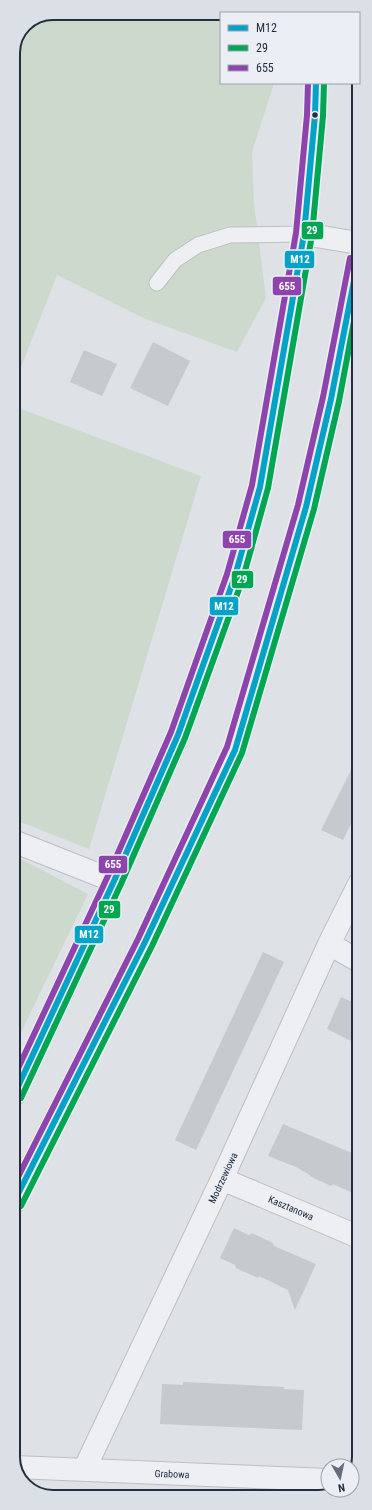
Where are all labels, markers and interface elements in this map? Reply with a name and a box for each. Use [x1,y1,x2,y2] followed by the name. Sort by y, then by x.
[220,12,360,84] legend
[256,21,277,35] text: M12
[256,41,268,55] text: 29
[256,61,274,75] text: 655
[310,110,320,120] unlabelled marker
[301,221,324,240] line badge: 29
[306,224,318,237] text: 29
[284,250,315,269] line badge: M12
[290,253,310,266] text: M12
[272,276,302,296] line badge: 655
[279,280,296,293] text: 655
[222,530,252,549] line badge: 655
[229,533,246,546] text: 655
[231,570,254,589] line badge: 29
[236,573,248,586] text: 29
[209,596,239,616] line badge: M12
[214,600,234,613] text: M12
[98,855,128,874] line badge: 655
[105,858,122,871] text: 655
[98,900,121,919] line badge: 29
[103,903,115,916] text: 29
[74,925,104,944] line badge: M12
[79,928,99,941] text: M12
[206,1151,240,1205] street label: Modrzewiowa
[267,1194,315,1223] street label: Kasztanowa
[320,1458,360,1498] north arrow
[154,1468,190,1480] street label: Grabowa
[337,1480,346,1494] text: N

